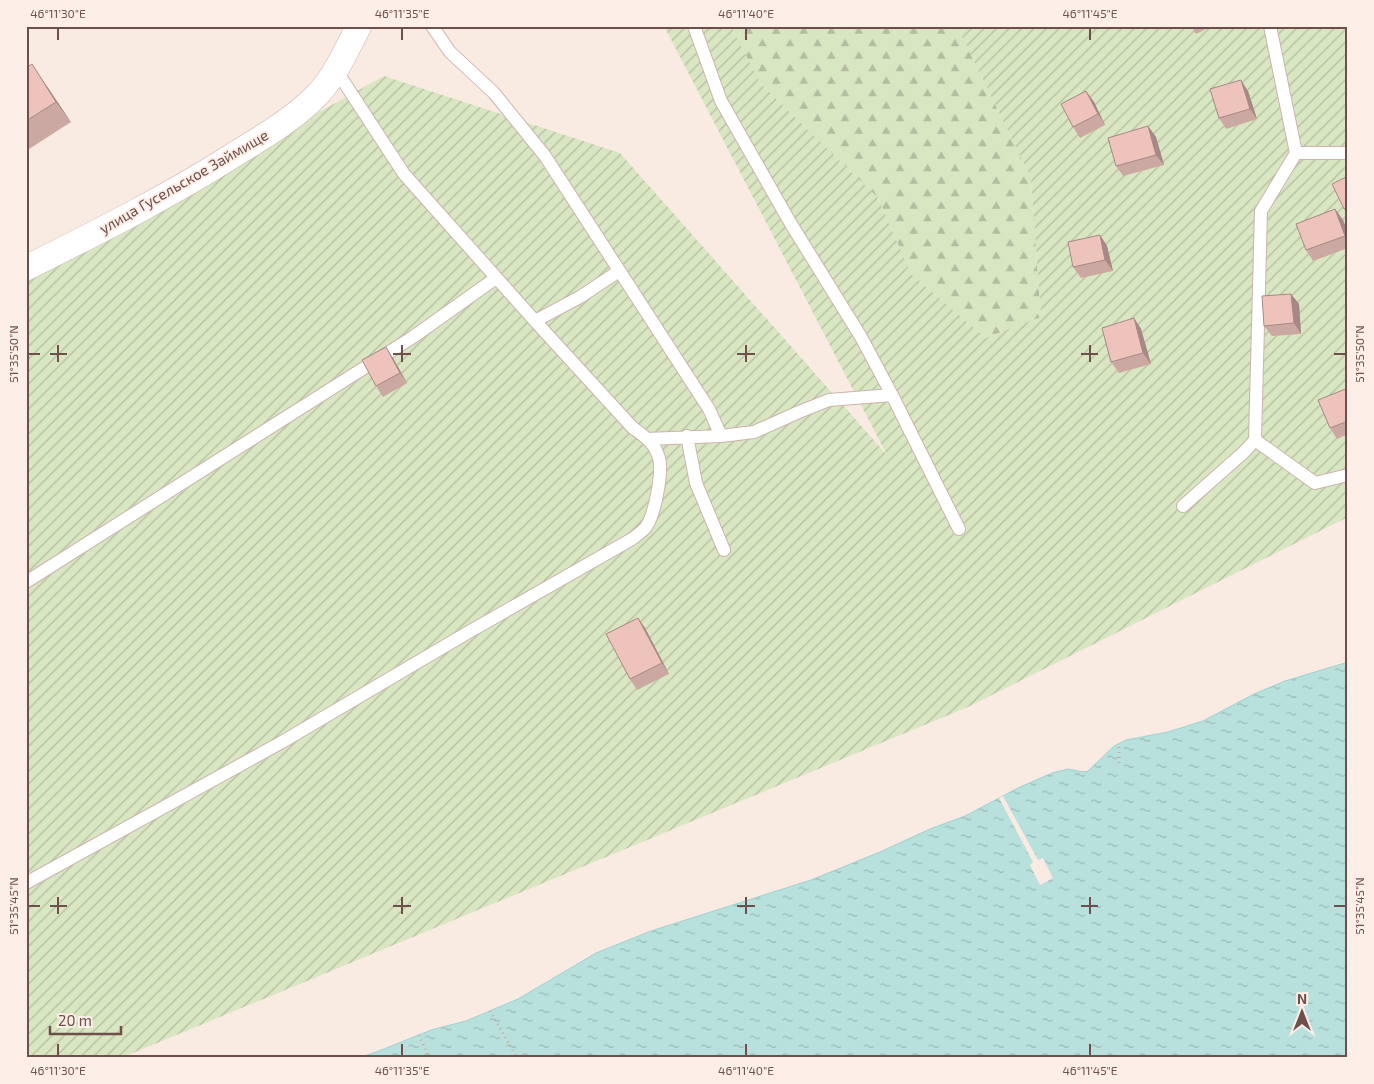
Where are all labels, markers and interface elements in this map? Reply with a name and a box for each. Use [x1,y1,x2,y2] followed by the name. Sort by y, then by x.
[30,6,86,20] text: 46°11'30"E
[375,6,430,20] text: 46°11'35"E
[718,6,774,20] text: 46°11'40"E
[1062,6,1118,20] text: 46°11'45"E
[96,125,272,238] street label: улица Гусельское Займище
[6,325,20,383] text: 51°35'50"N
[1352,325,1366,383] text: 51°35'50"N
[6,877,20,935] text: 51°35'45"N
[1352,877,1366,935] text: 51°35'45"N
[1276,986,1326,1036] north arrow
[1297,990,1307,1007] text: N
[50,1004,121,1036] scale bar
[58,1011,92,1029] text: 20 m
[30,1063,86,1077] text: 46°11'30"E
[375,1063,430,1077] text: 46°11'35"E
[718,1063,774,1077] text: 46°11'40"E
[1062,1063,1118,1077] text: 46°11'45"E

